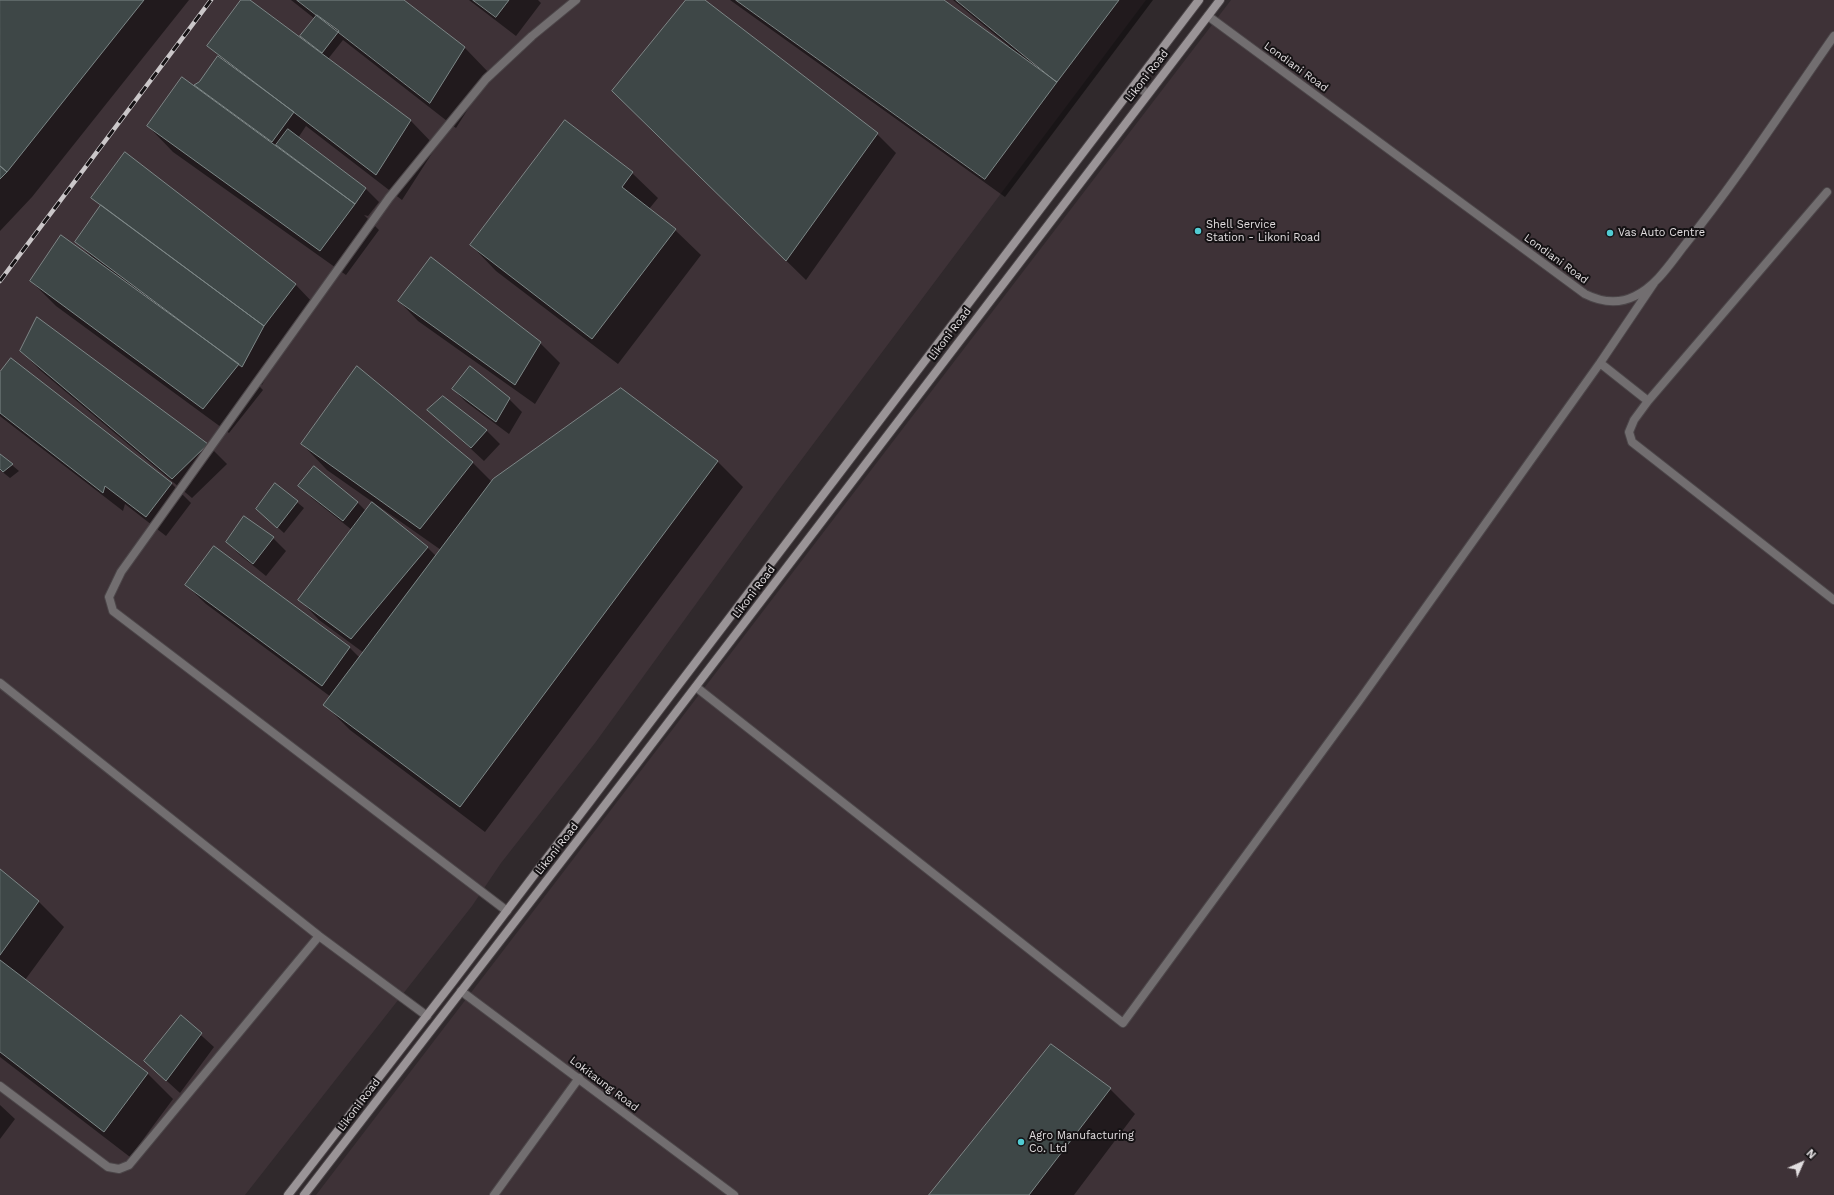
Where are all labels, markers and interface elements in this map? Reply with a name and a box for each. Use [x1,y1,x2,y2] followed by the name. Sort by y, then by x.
[1261,39,1331,95] street label: Londiani Road
[1123,47,1171,105] street label: Likoni Road
[1206,218,1320,244] place label: Shell Service Station - Likoni Road
[1193,226,1203,236] marker: Shell Service Station - Likoni Road
[1618,226,1705,240] place label: Vas Auto Centre
[1605,228,1615,238] marker: Vas Auto Centre
[1521,231,1591,287] street label: Londiani Road
[926,305,974,363] street label: Likoni Road
[730,563,778,621] street label: Likoni Road
[533,820,581,878] street label: Likoni Road
[567,1054,641,1114] street label: Lokitaung Road
[335,1076,383,1134] street label: Likoni Road
[1029,1129,1134,1155] place label: Agro Manufacturing Co. Ltd
[1016,1137,1026,1147] marker: Agro Manufacturing Co. Ltd
[1782,1143,1822,1183] north arrow
[1803,1147,1818,1162] text: N

